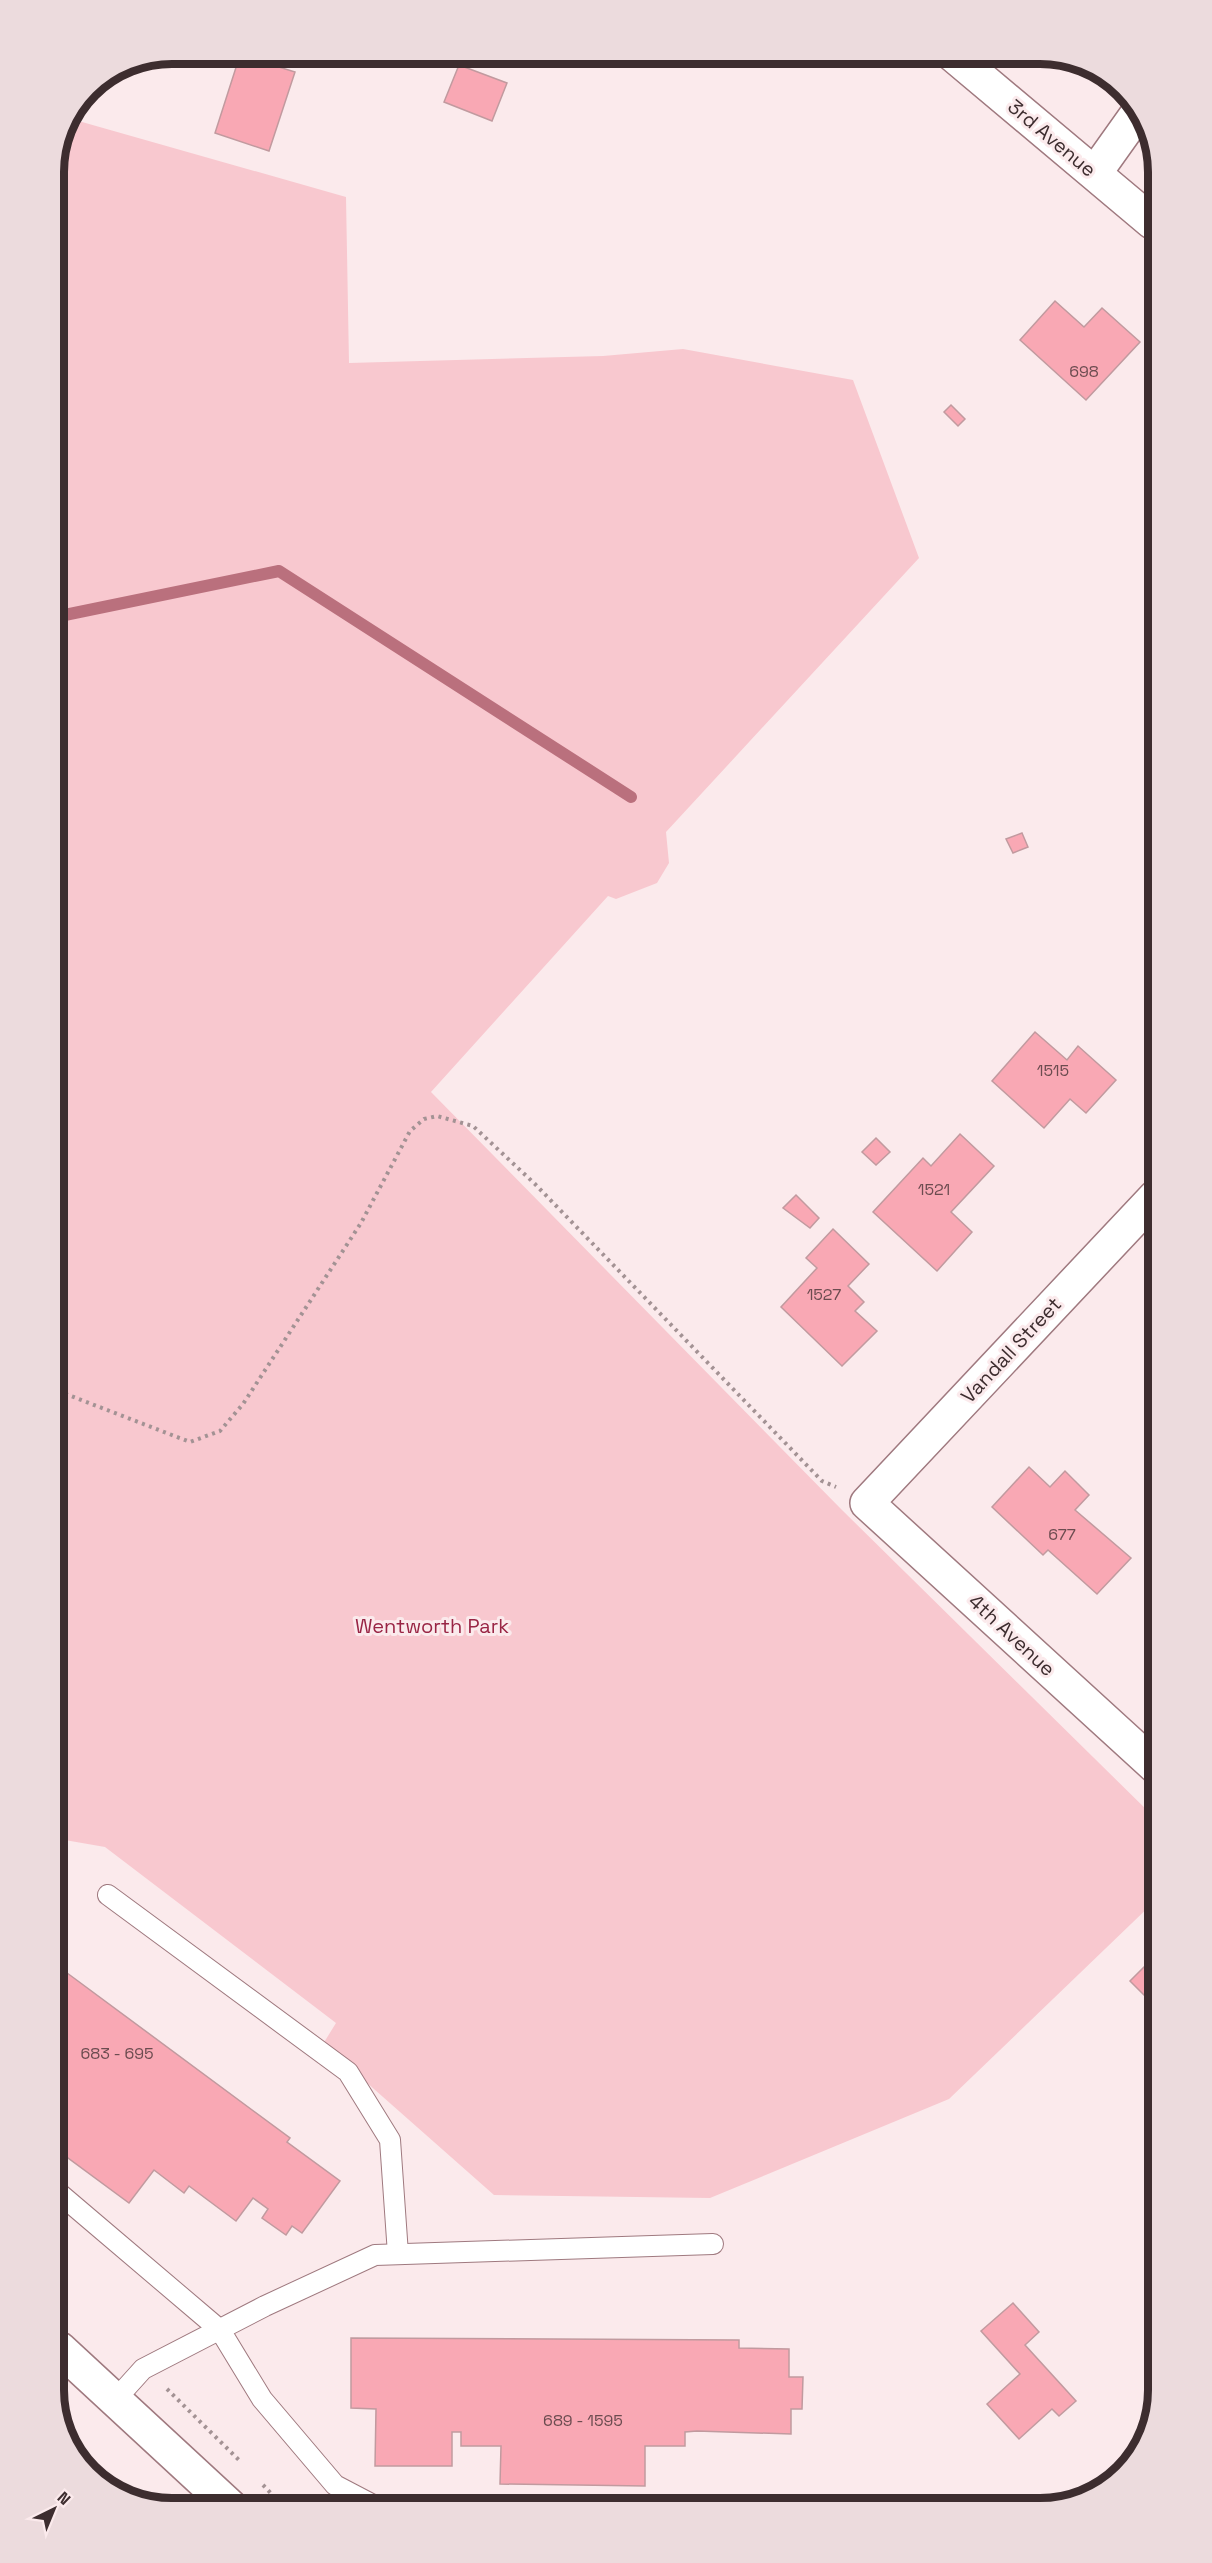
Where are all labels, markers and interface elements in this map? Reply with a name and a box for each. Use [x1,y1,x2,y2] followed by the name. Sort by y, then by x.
[1002,93,1102,183] street label: 3rd Avenue
[1069,361,1099,382] house number: 698
[1037,1060,1069,1081] house number: 1515
[918,1179,950,1200] house number: 1521
[807,1284,841,1305] house number: 1527
[955,1291,1067,1409] street label: Vandall Street
[1048,1524,1076,1545] house number: 677
[963,1588,1061,1682] street label: 4th Avenue
[355,1613,509,1639] park label: Wentworth Park
[80,2043,154,2064] house number: 683 - 695
[543,2410,623,2431] house number: 689 - 1595
[24,2479,84,2539] north arrow
[53,2487,75,2510] text: N

